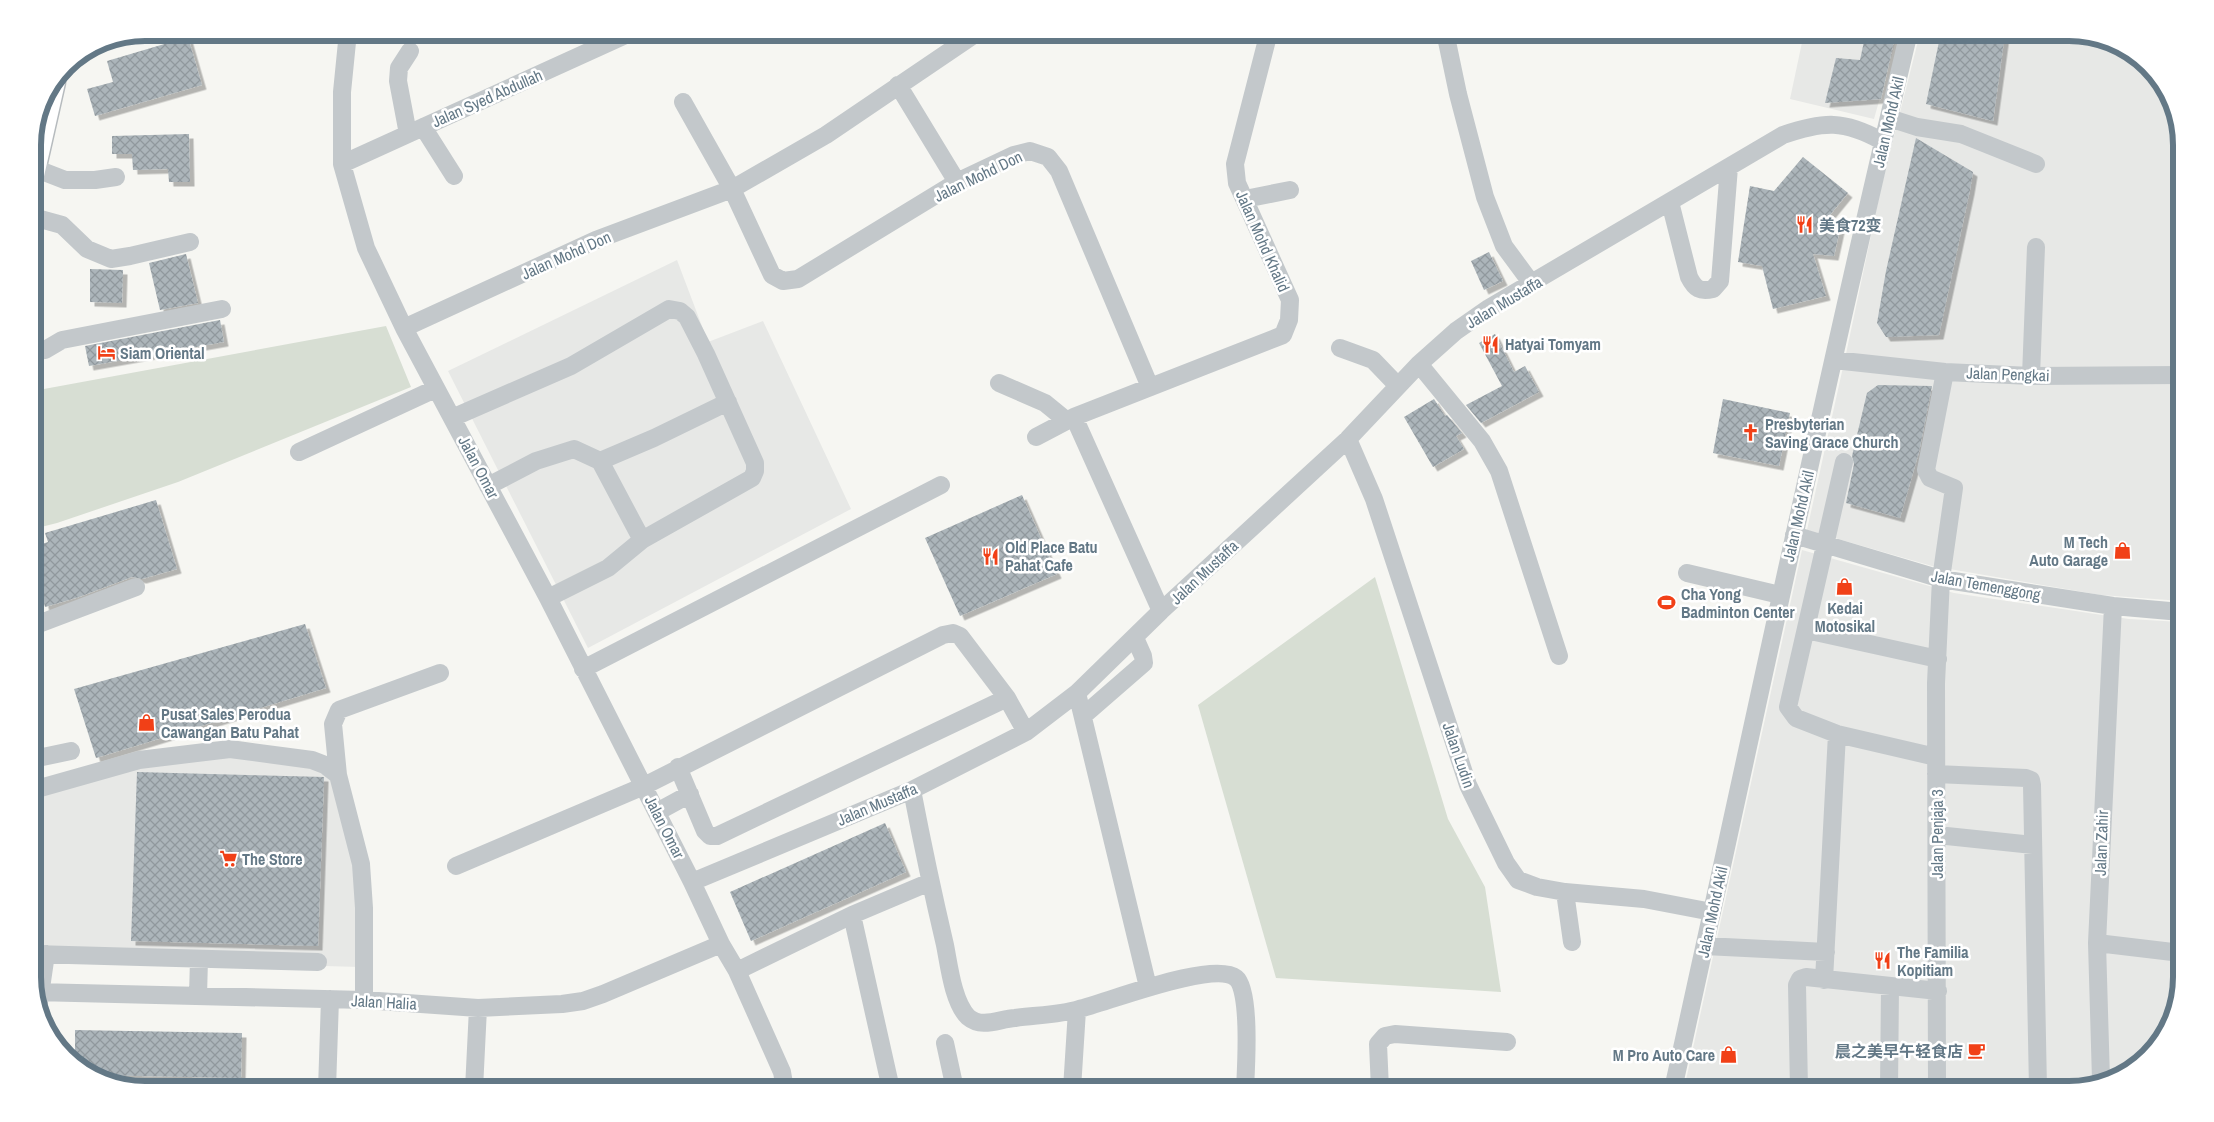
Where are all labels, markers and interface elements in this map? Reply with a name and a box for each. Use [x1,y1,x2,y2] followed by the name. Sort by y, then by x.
[428,64,546,132] street label: Jalan Syed Abdullah
[1867,74,1909,170] street label: Jalan Mohd Akil
[930,145,1026,207] street label: Jalan Mohd Don
[1231,187,1295,295] street label: Jalan Mohd Khalid
[1819,214,1882,236] place label: 美食72变
[1795,215,1815,235] restaurant icon: 美食72变
[518,226,614,284] street label: Jalan Mohd Don
[1462,270,1547,333] street label: Jalan Mustaffa
[1505,333,1601,355] place label: Hatyai Tomyam
[1481,334,1501,354] restaurant icon: Hatyai Tomyam
[120,342,205,364] place label: Siam Oriental
[96,343,116,363] hotel icon: Siam Oriental
[1966,362,2050,386] street label: Jalan Pengkai
[1765,413,1898,453] place label: Presbyterian Saving Grace Church
[1741,423,1761,443] church icon: Presbyterian Saving Grace Church
[453,432,505,503] street label: Jalan Omar
[1777,468,1819,564] street label: Jalan Mohd Akil
[2029,531,2108,571] place label: M Tech Auto Garage
[1165,534,1243,609] street label: Jalan Mustaffa
[1005,536,1098,576] place label: Old Place Batu Pahat Cafe
[2112,541,2132,561] shop icon: M Tech Auto Garage
[981,546,1001,566] restaurant icon: Old Place Batu Pahat Cafe
[1930,565,2043,606] street label: Jalan Temenggong
[1835,577,1855,597] shop icon: Kedai Motosikal
[1681,583,1796,623] place label: Cha Yong Badminton Center
[1657,593,1677,613] sports icon: Cha Yong Badminton Center
[1815,597,1875,637] place label: Kedai Motosikal
[161,703,299,743] place label: Pusat Sales Perodua Cawangan Batu Pahat
[137,713,157,733] shop icon: Pusat Sales Perodua Cawangan Batu Pahat
[1438,719,1480,791] street label: Jalan Ludin
[834,777,921,831] street label: Jalan Mustaffa
[1926,789,1948,879] street label: Jalan Penjaja 3
[640,792,690,863] street label: Jalan Omar
[2089,809,2113,876] street label: Jalan Zahir
[242,848,303,870] place label: The Store
[218,849,238,869] supermarket icon: The Store
[1692,864,1732,960] street label: Jalan Mohd Akil
[1897,941,1969,981] place label: The Familia Kopitiam
[1873,951,1893,971] restaurant icon: The Familia Kopitiam
[351,989,418,1015] street label: Jalan Halia
[1835,1040,1963,1062] place label: 晨之美早午轻食店
[1967,1041,1987,1061] cafe icon: 晨之美早午轻食店
[1613,1044,1715,1066] place label: M Pro Auto Care
[1719,1045,1739,1065] shop icon: M Pro Auto Care

